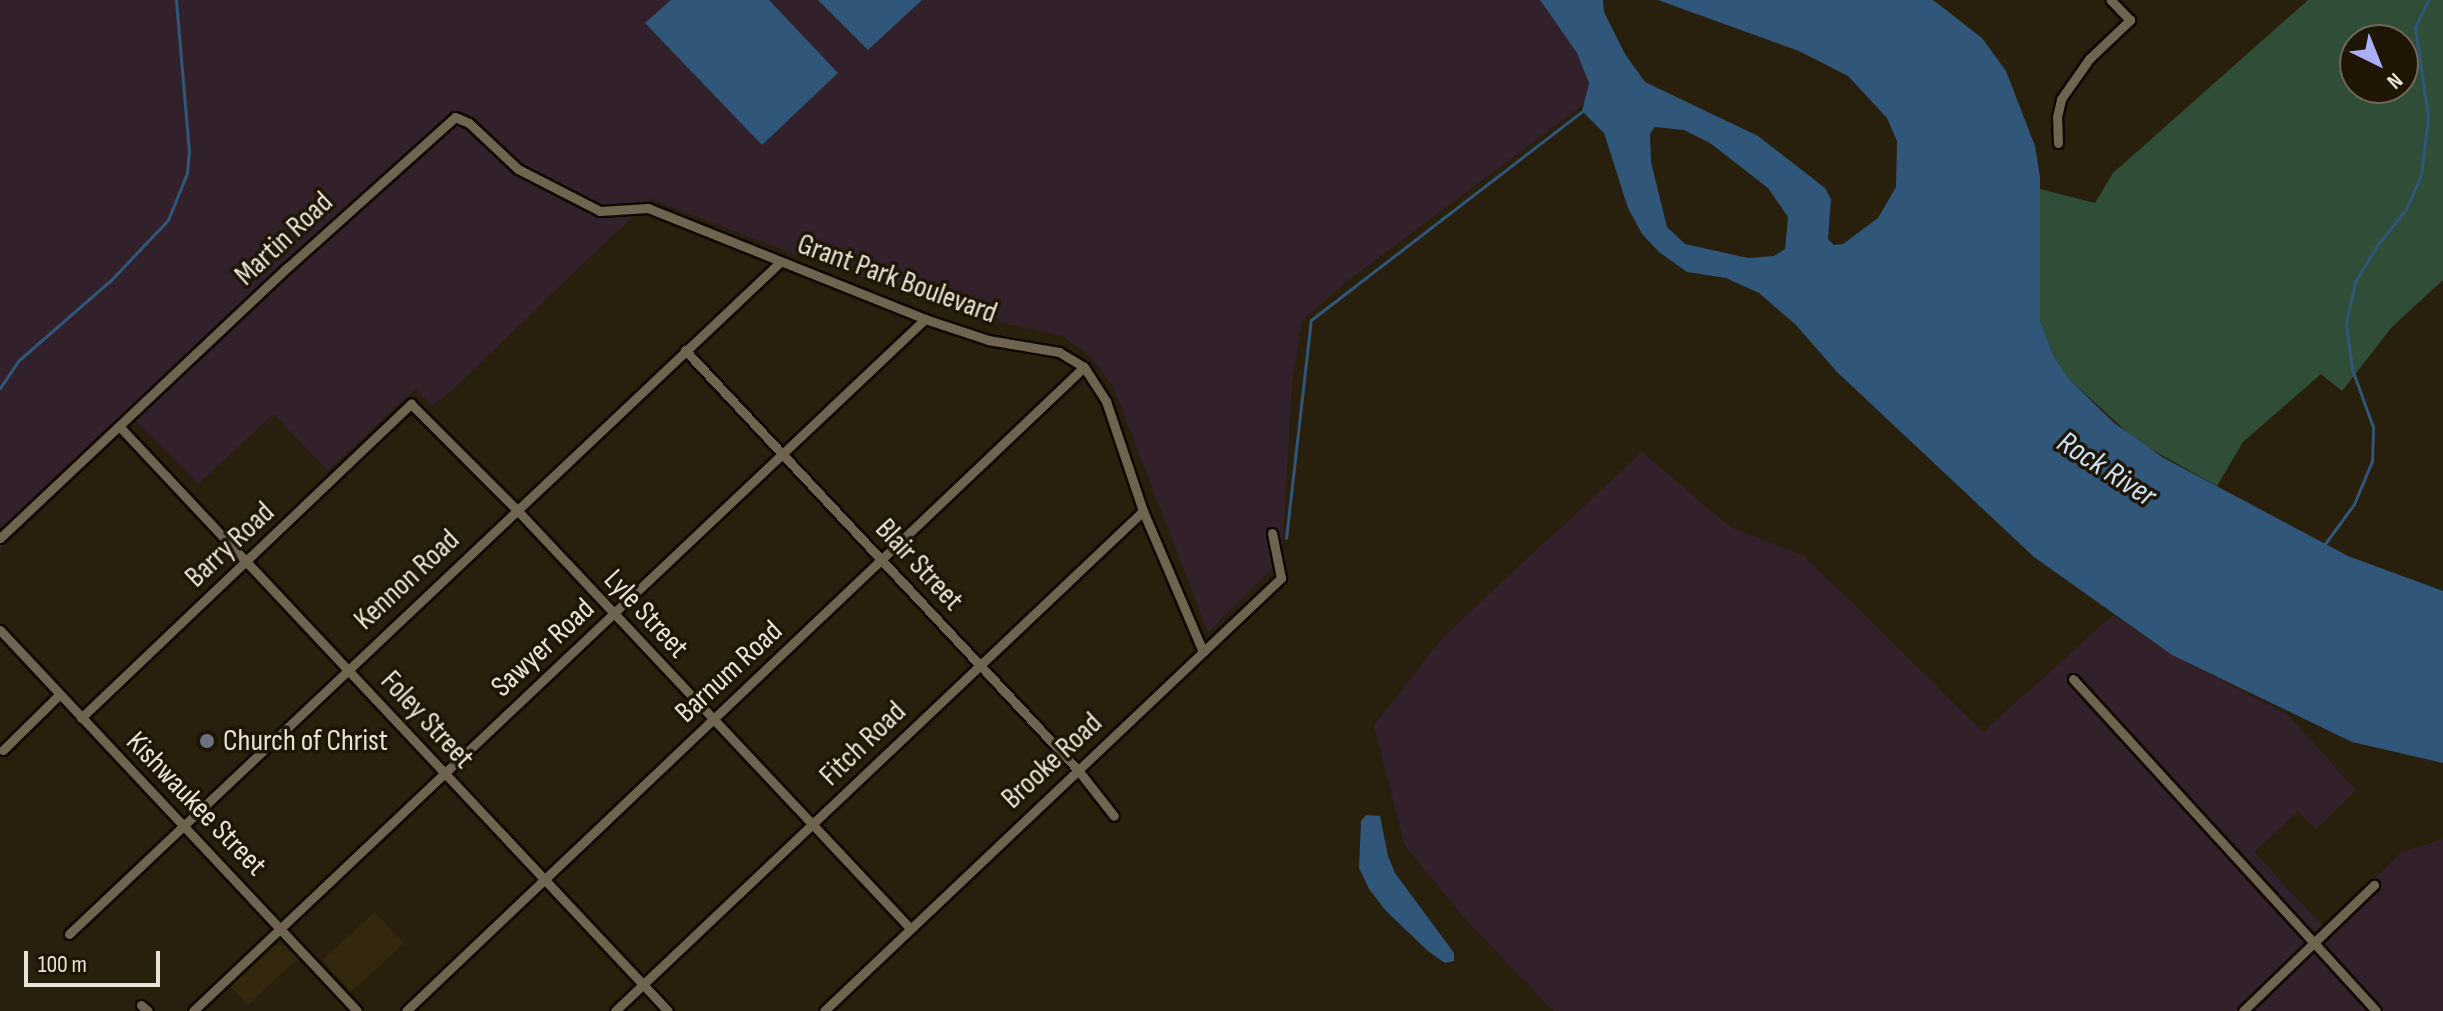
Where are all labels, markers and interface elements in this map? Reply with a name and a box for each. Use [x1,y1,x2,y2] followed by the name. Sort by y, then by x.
[2339,24,2419,104] north arrow
[2381,67,2408,94] text: N
[228,185,340,293] street label: Martin Road
[792,226,1002,332] street label: Grant Park Boulevard
[2049,424,2163,516] water label: Rock River
[178,495,282,595] street label: Barry Road
[867,511,971,619] street label: Blair Street
[347,522,467,638] street label: Kennon Road
[596,562,696,666] street label: Lyle Street
[484,591,602,705] street label: Sawyer Road
[668,613,790,731] street label: Barnum Road
[373,664,481,776] street label: Foley Street
[812,694,914,794] street label: Fitch Road
[994,705,1110,817] street label: Brooke Road
[223,723,388,759] place label: Church of Christ
[118,724,274,884] street label: Kishwaukee Street
[198,732,216,750] marker: Church of Christ
[28,935,164,985] scale bar
[38,950,87,979] text: 100 m

